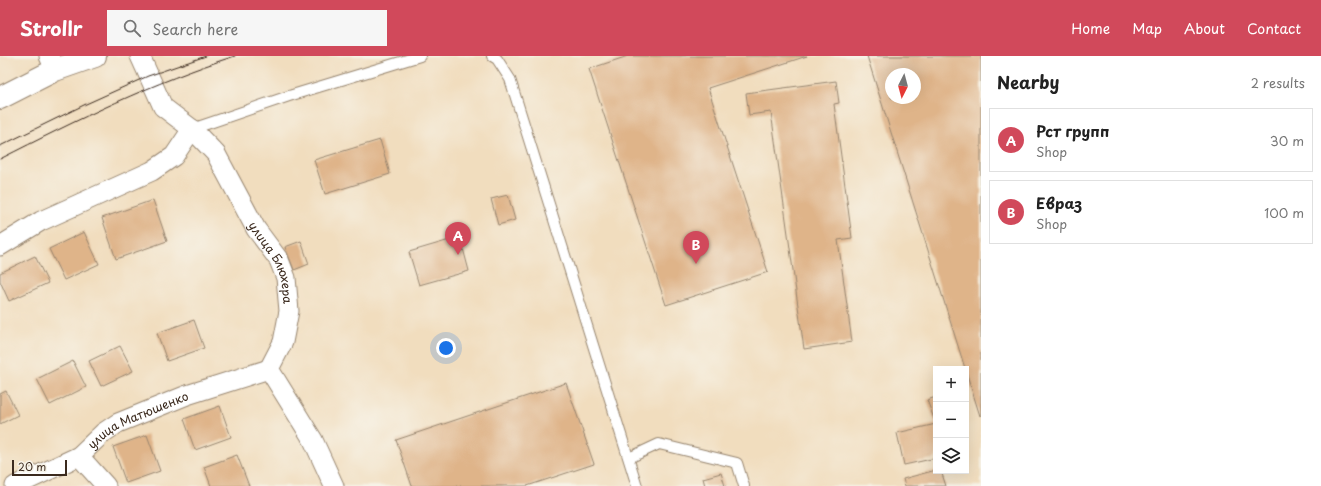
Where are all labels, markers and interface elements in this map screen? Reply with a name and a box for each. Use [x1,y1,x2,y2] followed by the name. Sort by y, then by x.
[107,10,387,46] search box
[20,14,83,42] text: Strollr
[121,17,143,39] icon: search
[153,17,238,40] text: Search here
[1071,18,1110,39] text: Home
[1132,18,1162,39] text: Map
[1184,18,1225,39] text: About
[1247,18,1301,39] text: Contact
[885,68,921,104] north arrow
[997,69,1059,95] text: Nearby
[1251,73,1305,92] text: 2 results
[1036,119,1110,142] text: Рст групп
[1006,131,1016,150] text: A
[1270,131,1304,150] text: 30 m
[1036,142,1067,161] text: Shop
[1036,191,1082,214] text: Евраз
[1007,203,1015,222] text: B
[1264,203,1304,222] text: 100 m
[1036,214,1067,233] text: Shop
[245,218,297,305] street label: улица Блюхера
[445,222,471,255] pin: A
[683,231,709,264] pin: B
[436,338,456,358] your location
[933,366,969,474] map controls
[933,366,969,402] button: +
[83,386,191,453] street label: улица Матюшенко
[933,402,969,438] button: −
[933,438,969,474] button: layers
[12,458,67,477] scale bar
[18,458,46,475] text: 20 m

